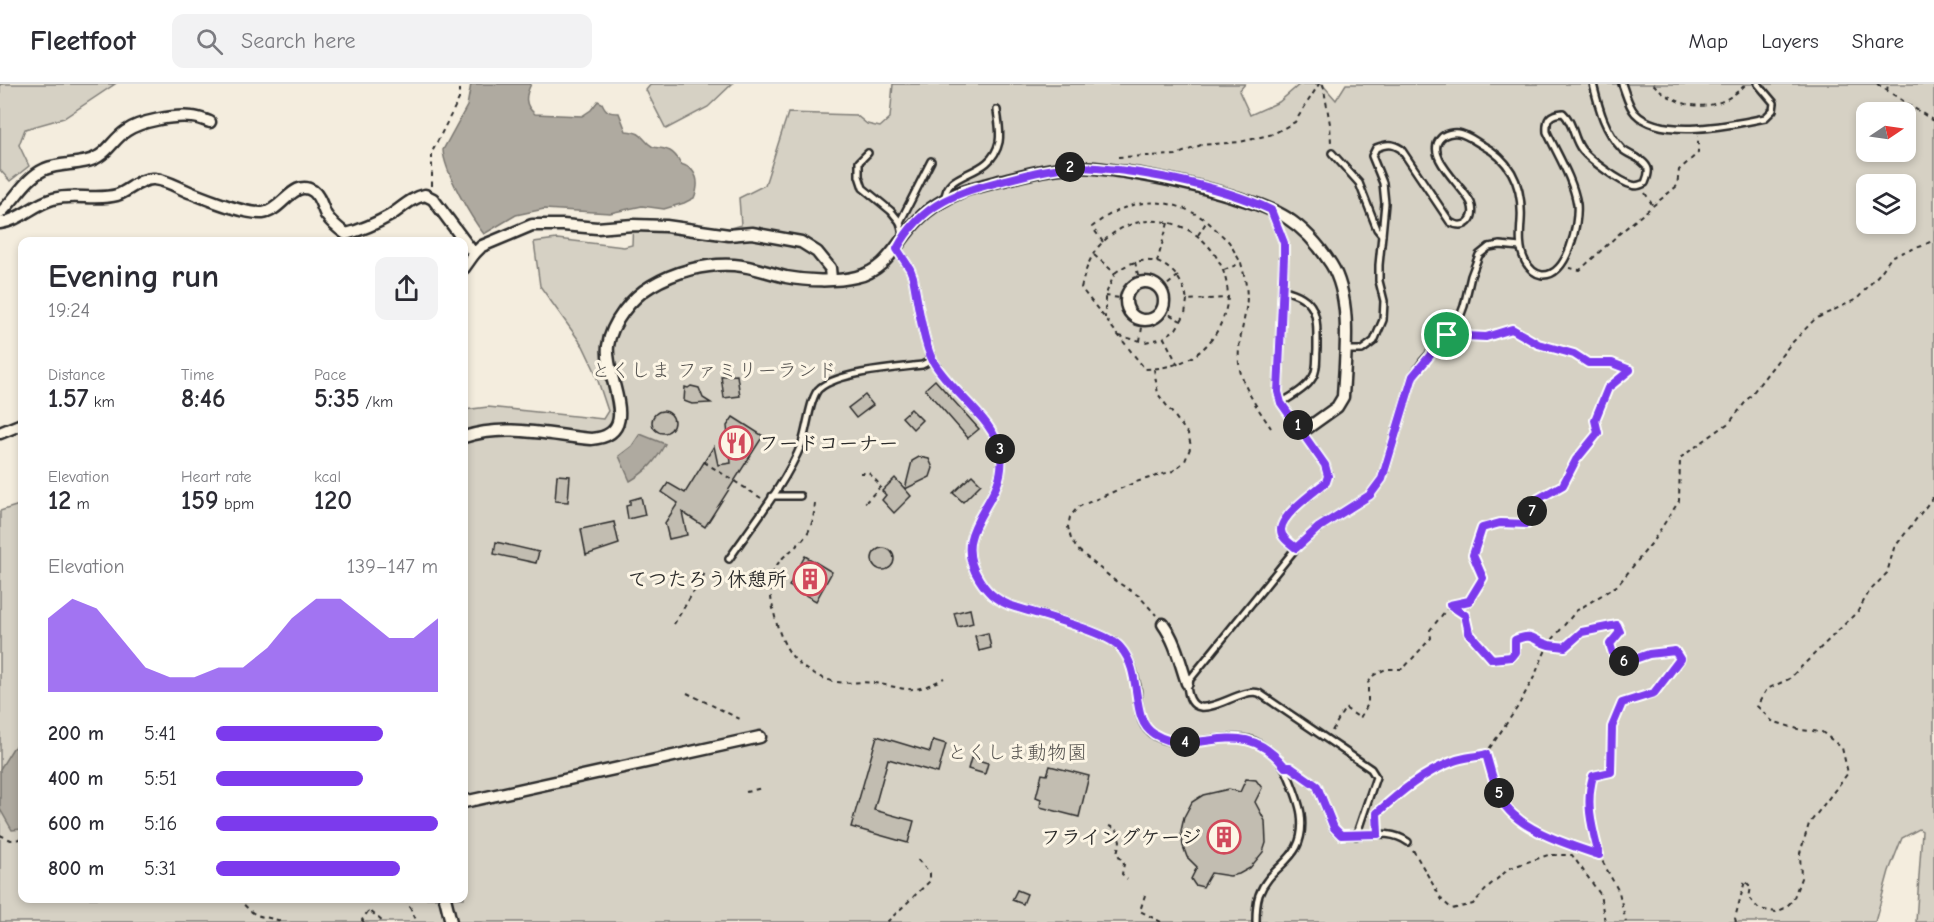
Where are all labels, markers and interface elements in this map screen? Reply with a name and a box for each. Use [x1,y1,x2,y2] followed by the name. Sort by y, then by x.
[172,14,592,68] search box
[30,25,136,57] text: Fleetfoot
[193,25,226,58] icon: search
[241,28,356,54] text: Search here
[1689,29,1728,53] text: Map
[1761,29,1819,53] text: Layers
[1852,29,1904,53] text: Share
[1856,102,1916,162] north arrow
[1856,102,1916,234] map controls
[1055,152,1085,182] pin: 2
[1066,158,1074,176] text: 2
[1856,174,1916,234] button: layers
[48,257,219,295] text: Evening run
[375,257,438,320] button: share
[48,299,90,322] text: 19:24
[1421,309,1472,360] pin
[1430,318,1463,351] icon: arrive
[591,359,837,382] park label: とくしま ファミリーランド
[48,366,105,384] text: Distance
[181,366,214,384] text: Time
[314,366,346,384] text: Pace
[48,384,88,414] text: 1.57
[181,384,226,414] text: 8:46
[314,384,360,414] text: 5:35
[88,393,115,411] text: km
[360,393,393,411] text: /km
[1283,410,1313,440] pin: 1
[1295,416,1301,434] text: 1
[718,425,754,461] restaurant icon: フードコーナー
[759,432,899,455] place label: フードコーナー
[985,434,1015,464] pin: 3
[996,440,1004,458] text: 3
[48,468,109,486] text: Elevation
[181,468,252,486] text: Heart rate
[314,468,341,486] text: kcal
[48,486,71,516] text: 12
[181,486,219,516] text: 159
[314,486,352,516] text: 120
[71,495,90,513] text: m
[219,495,254,513] text: bpm
[1517,496,1547,526] pin: 7
[1528,502,1536,520] text: 7
[48,555,125,578] text: Elevation
[347,555,438,578] text: 139–147 m
[792,561,828,597] building icon: てつたろう休憩所
[627,568,787,591] place label: てつたろう休憩所
[1609,646,1639,676] pin: 6
[1620,652,1628,670] text: 6
[48,722,104,745] text: 200 m
[144,722,176,745] text: 5:41
[1170,727,1200,757] pin: 4
[1181,733,1189,751] text: 4
[947,741,1087,764] park label: とくしま動物園
[48,767,103,790] text: 400 m
[144,767,177,790] text: 5:51
[1484,778,1514,808] pin: 5
[1495,784,1503,802] text: 5
[48,812,104,835] text: 600 m
[144,812,177,835] text: 5:16
[1206,819,1242,855] building icon: フライングケージ
[1041,826,1201,849] place label: フライングケージ
[48,857,104,880] text: 800 m
[144,857,177,880] text: 5:31

